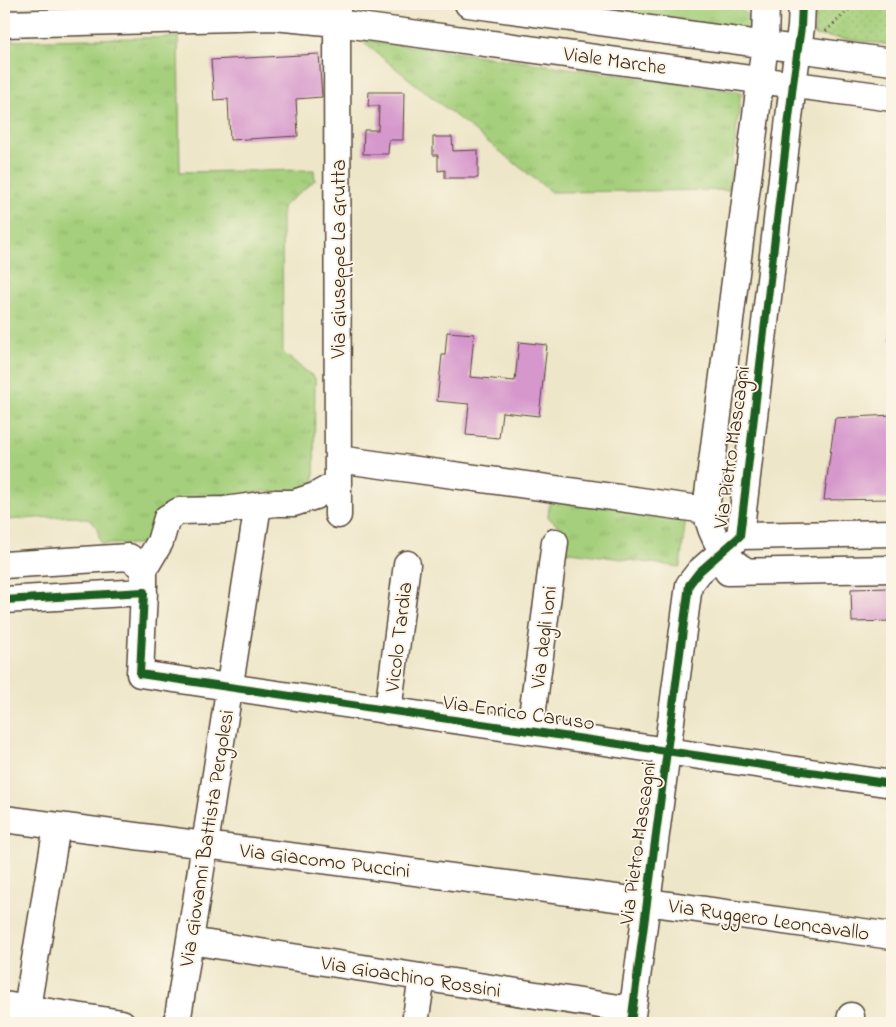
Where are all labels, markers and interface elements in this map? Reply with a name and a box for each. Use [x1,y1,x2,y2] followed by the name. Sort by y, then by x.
[560,40,669,84] street label: Viale Marche
[325,159,355,360] street label: Via Giuseppe La Grutta
[707,364,761,532] street label: Via Pietro Mascagni
[378,580,422,695] street label: Vicolo Tardia
[524,584,568,692] street label: Via degli Ioni
[440,688,597,739] street label: Via Enrico Caruso
[173,708,245,970] street label: Via Giovanni Battista Pergolesi
[613,760,667,928] street label: Via Pietro Mascagni
[237,837,412,887] street label: Via Giacomo Puccini
[665,892,871,952] street label: Via Ruggero Leoncavallo
[318,949,503,1007] street label: Via Gioachino Rossini

